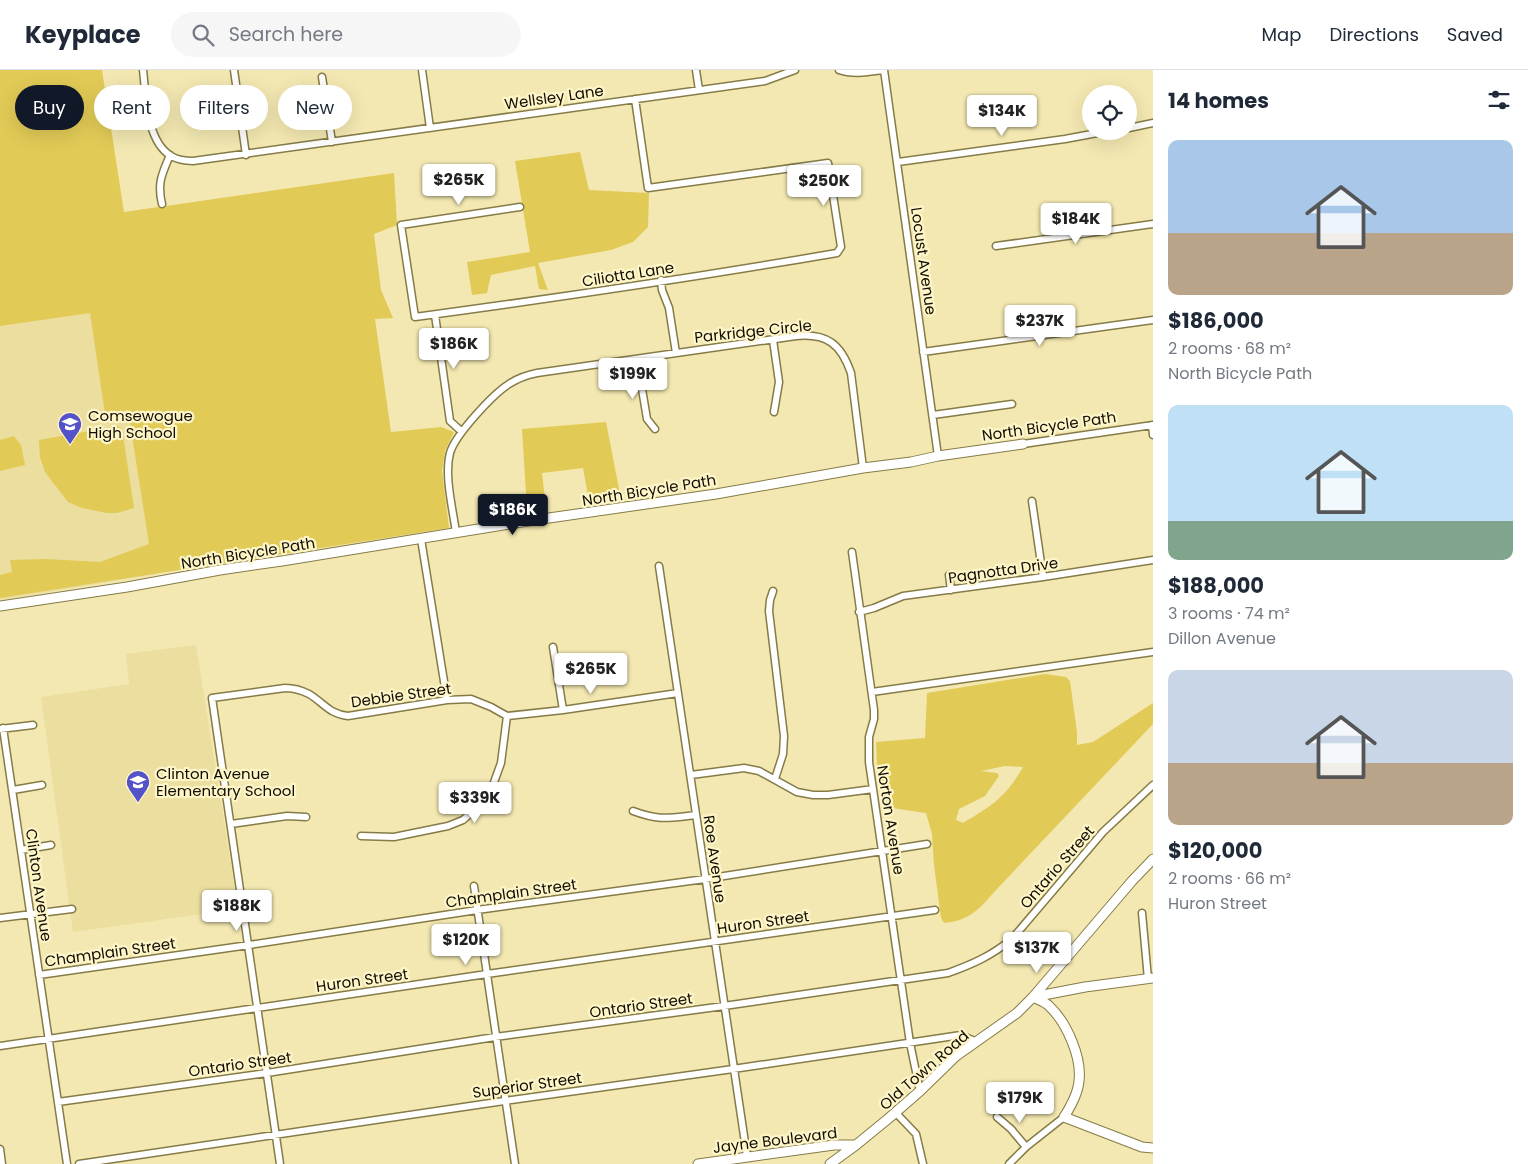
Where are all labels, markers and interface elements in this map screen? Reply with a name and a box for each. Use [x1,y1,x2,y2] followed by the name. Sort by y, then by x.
[171,12,521,57] search box
[25,18,141,51] text: Keyplace
[189,21,217,49] icon: search
[229,21,343,48] text: Search here
[1262,22,1301,47] text: Map
[1329,22,1419,47] text: Directions
[1447,22,1503,47] text: Saved
[503,80,605,114] street label: Wellsley Lane
[15,85,84,130] chip: Buy
[94,85,170,130] chip: Rent
[180,85,268,130] chip: Filters
[278,85,352,130] chip: New
[1082,85,1137,140] map controls
[1082,85,1137,140] button: locate
[1168,86,1269,115] text: 14 homes
[1485,86,1513,114] icon: filters
[967,94,1037,137] pin: $134K
[978,99,1026,122] text: $134K
[424,164,494,206] pin: $265K
[789,164,859,207] pin: $250K
[433,168,485,191] text: $265K
[798,169,850,192] text: $250K
[1296,172,1386,262] icon: home
[1041,202,1111,245] pin: $184K
[906,206,942,316] street label: Locust Avenue
[1052,207,1100,230] text: $184K
[581,256,675,292] street label: Ciliotta Lane
[1005,304,1075,347] pin: $237K
[1168,306,1264,335] text: $186,000
[1015,309,1065,332] text: $237K
[693,314,813,348] street label: Parkridge Circle
[419,328,489,370] pin: $186K
[430,332,478,355] text: $186K
[1168,337,1291,360] text: 2 rooms · 68 m²
[598,358,668,400] pin: $199K
[609,362,657,385] text: $199K
[1168,362,1312,385] text: North Bicycle Path
[88,405,193,443] place label: Comsewogue High School
[981,406,1117,446] street label: North Bicycle Path
[57,411,83,445] school or university icon: Comsewogue High School
[1296,437,1386,527] icon: home
[581,469,717,511] street label: North Bicycle Path
[478,494,548,536] pin: $186K
[489,498,537,521] text: $186K
[180,532,316,574] street label: North Bicycle Path
[947,552,1059,588] street label: Pagnotta Drive
[1168,571,1264,600] text: $188,000
[1168,602,1290,625] text: 3 rooms · 74 m²
[1168,627,1276,650] text: Dillon Avenue
[556,652,626,695] pin: $265K
[565,657,617,680] text: $265K
[349,678,453,712] street label: Debbie Street
[1296,702,1386,792] icon: home
[156,763,295,801] place label: Clinton Avenue Elementary School
[872,764,910,876] street label: Norton Avenue
[125,769,151,803] school or university icon: Clinton Avenue Elementary School
[440,782,510,824] pin: $339K
[450,786,500,809] text: $339K
[698,814,732,904] street label: Roe Avenue
[1015,821,1099,913] street label: Ontario Street
[21,827,57,943] street label: Clinton Avenue
[1168,836,1263,865] text: $120,000
[1168,867,1291,890] text: 2 rooms · 66 m²
[444,873,578,913] street label: Champlain Street
[202,890,272,932] pin: $188K
[1168,892,1267,915] text: Huron Street
[213,894,261,917] text: $188K
[716,905,810,939] street label: Huron Street
[431,924,501,966] pin: $120K
[442,928,490,951] text: $120K
[43,932,177,972] street label: Champlain Street
[1002,932,1072,974] pin: $137K
[1014,936,1060,959] text: $137K
[315,963,409,997] street label: Huron Street
[588,987,694,1023] street label: Ontario Street
[875,1025,973,1115] street label: Old Town Road
[187,1046,293,1082] street label: Ontario Street
[471,1067,583,1103] street label: Superior Street
[985,1082,1055,1124] pin: $179K
[997,1086,1043,1109] text: $179K
[712,1122,838,1158] street label: Jayne Boulevard

